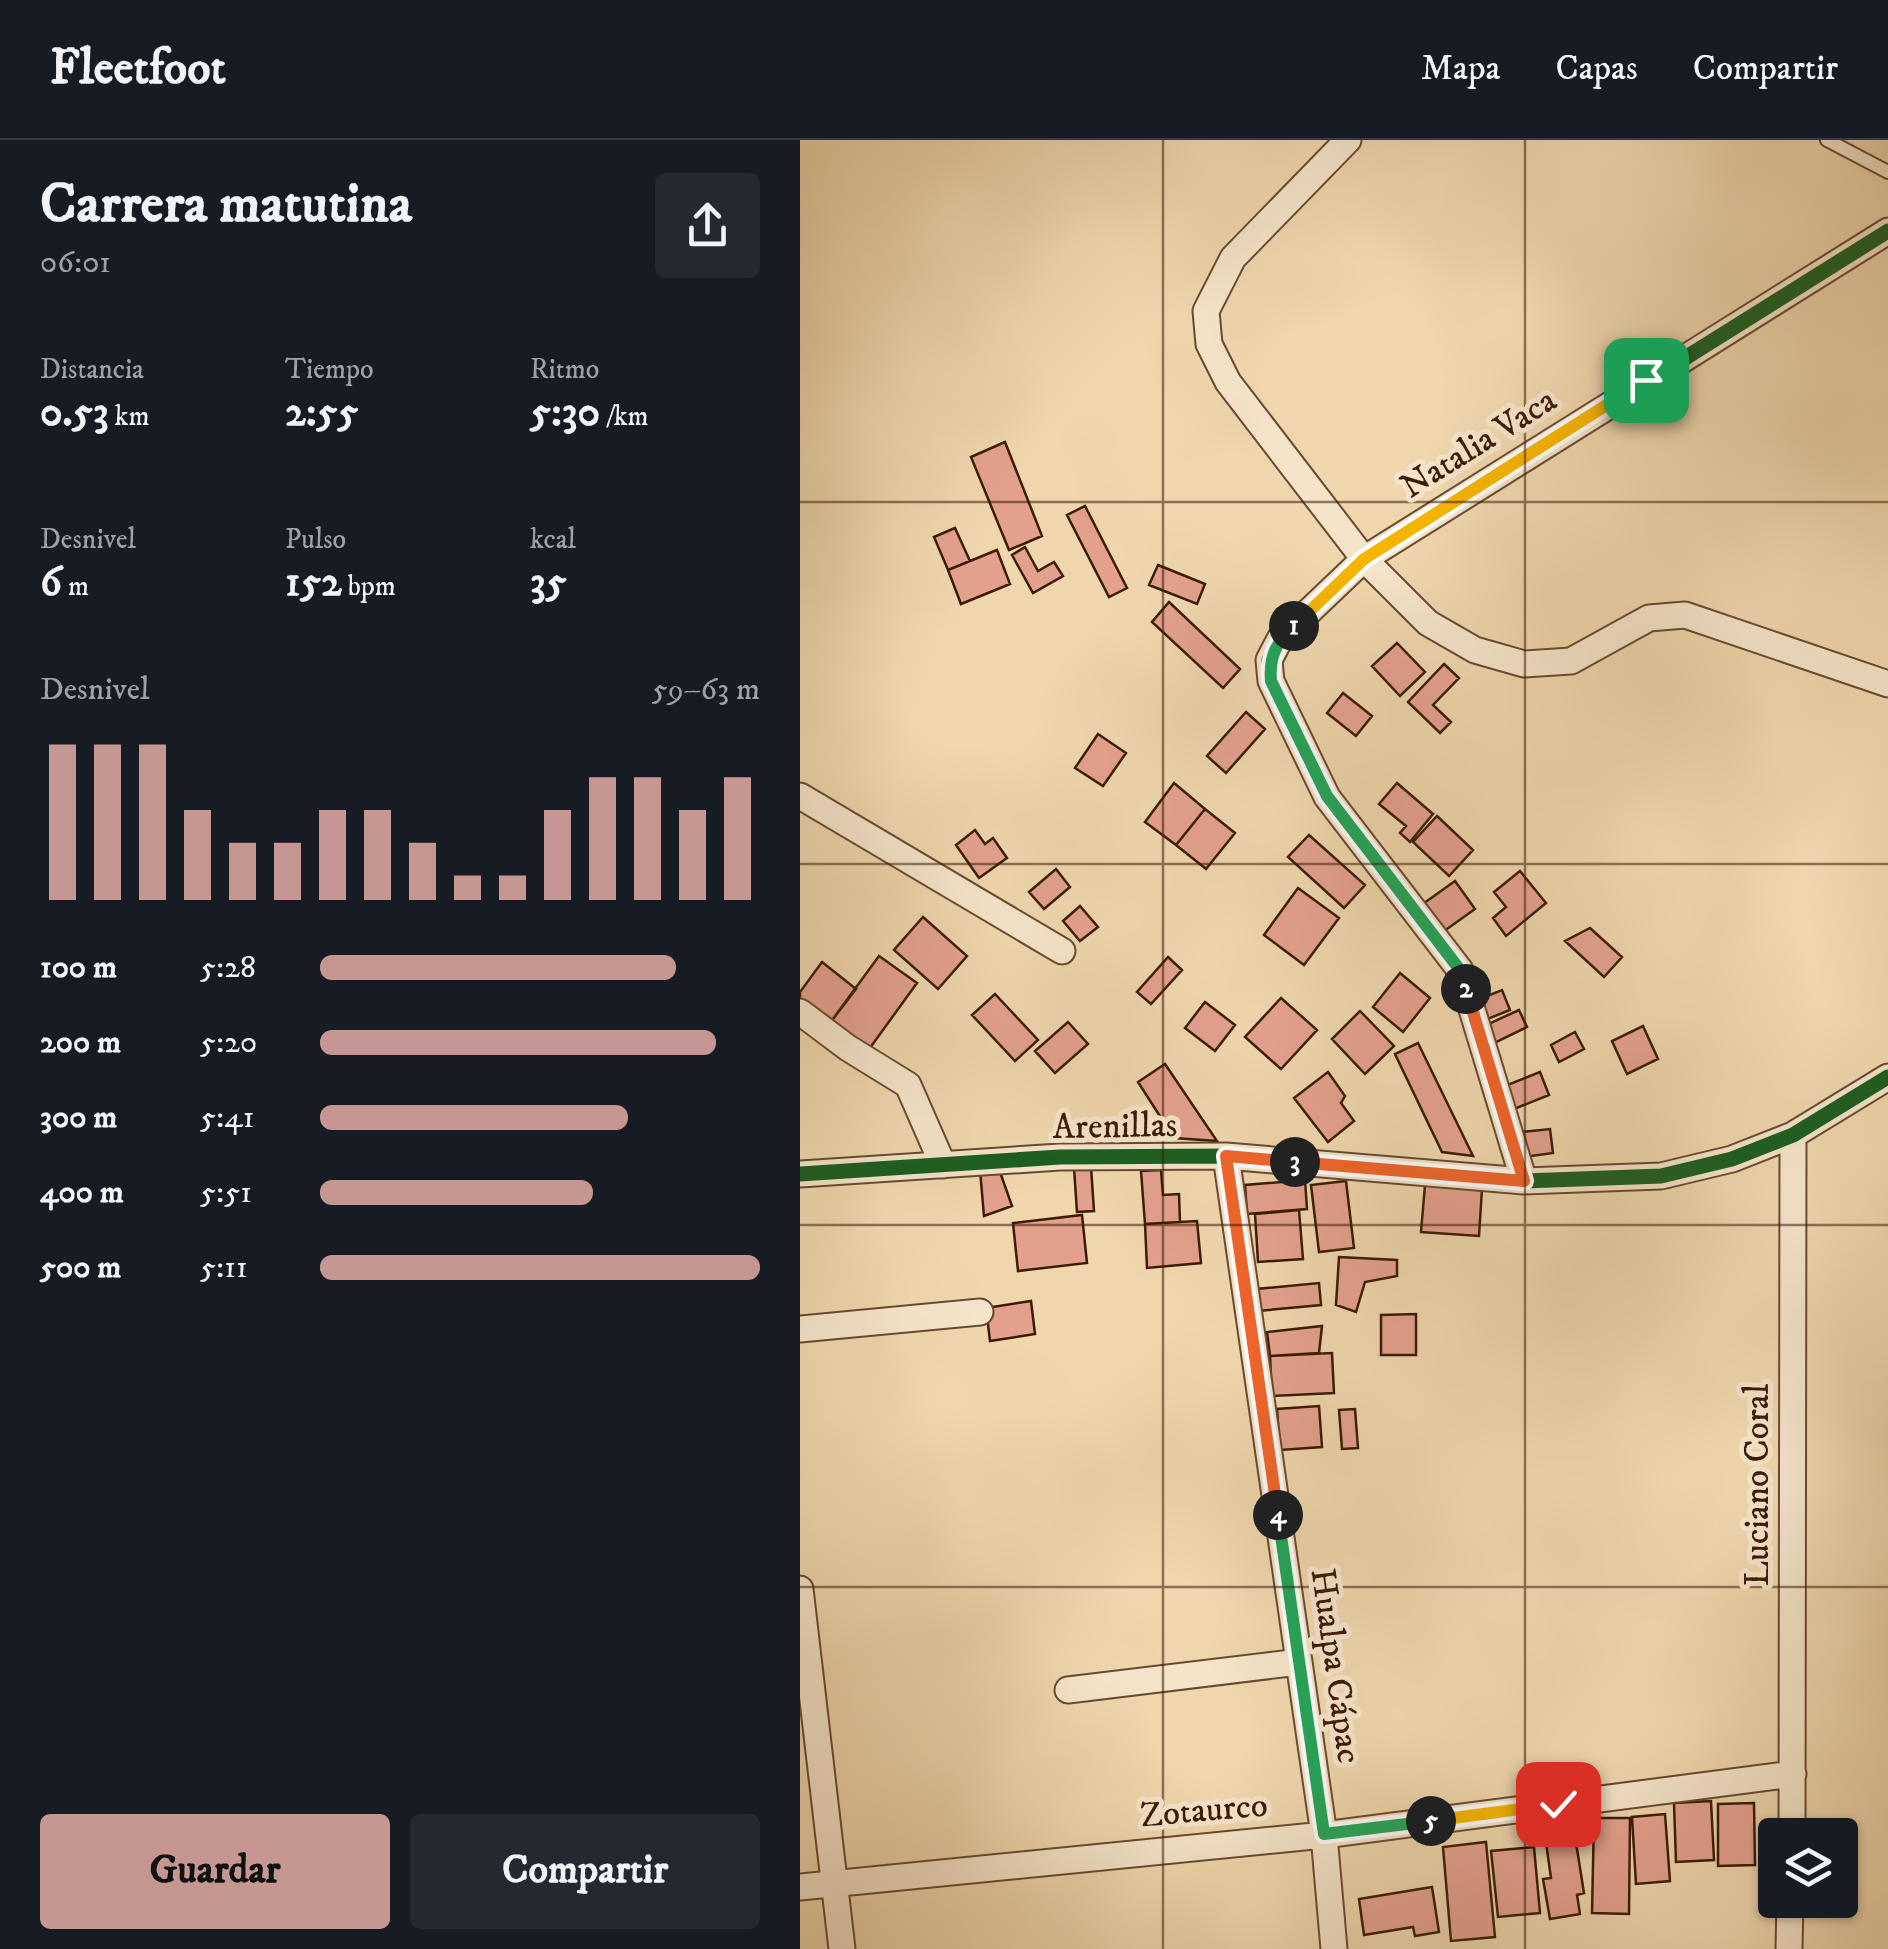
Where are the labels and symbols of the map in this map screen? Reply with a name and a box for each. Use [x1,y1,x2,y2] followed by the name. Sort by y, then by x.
[1604,338,1689,423] pin
[1393,379,1565,509] street label: Natalia Vaca
[1269,601,1319,651] pin: 1
[1441,964,1491,1014] pin: 2
[1052,1104,1178,1150] street label: Arenillas
[1270,1137,1320,1187] pin: 3
[1736,1383,1780,1586] street label: Luciano Coral
[1253,1490,1303,1540] pin: 4
[1300,1566,1370,1766] street label: Hualpa Cápac
[1516,1762,1601,1847] pin
[1139,1784,1269,1838] street label: Zotaurco
[1406,1796,1456,1846] pin: 5

